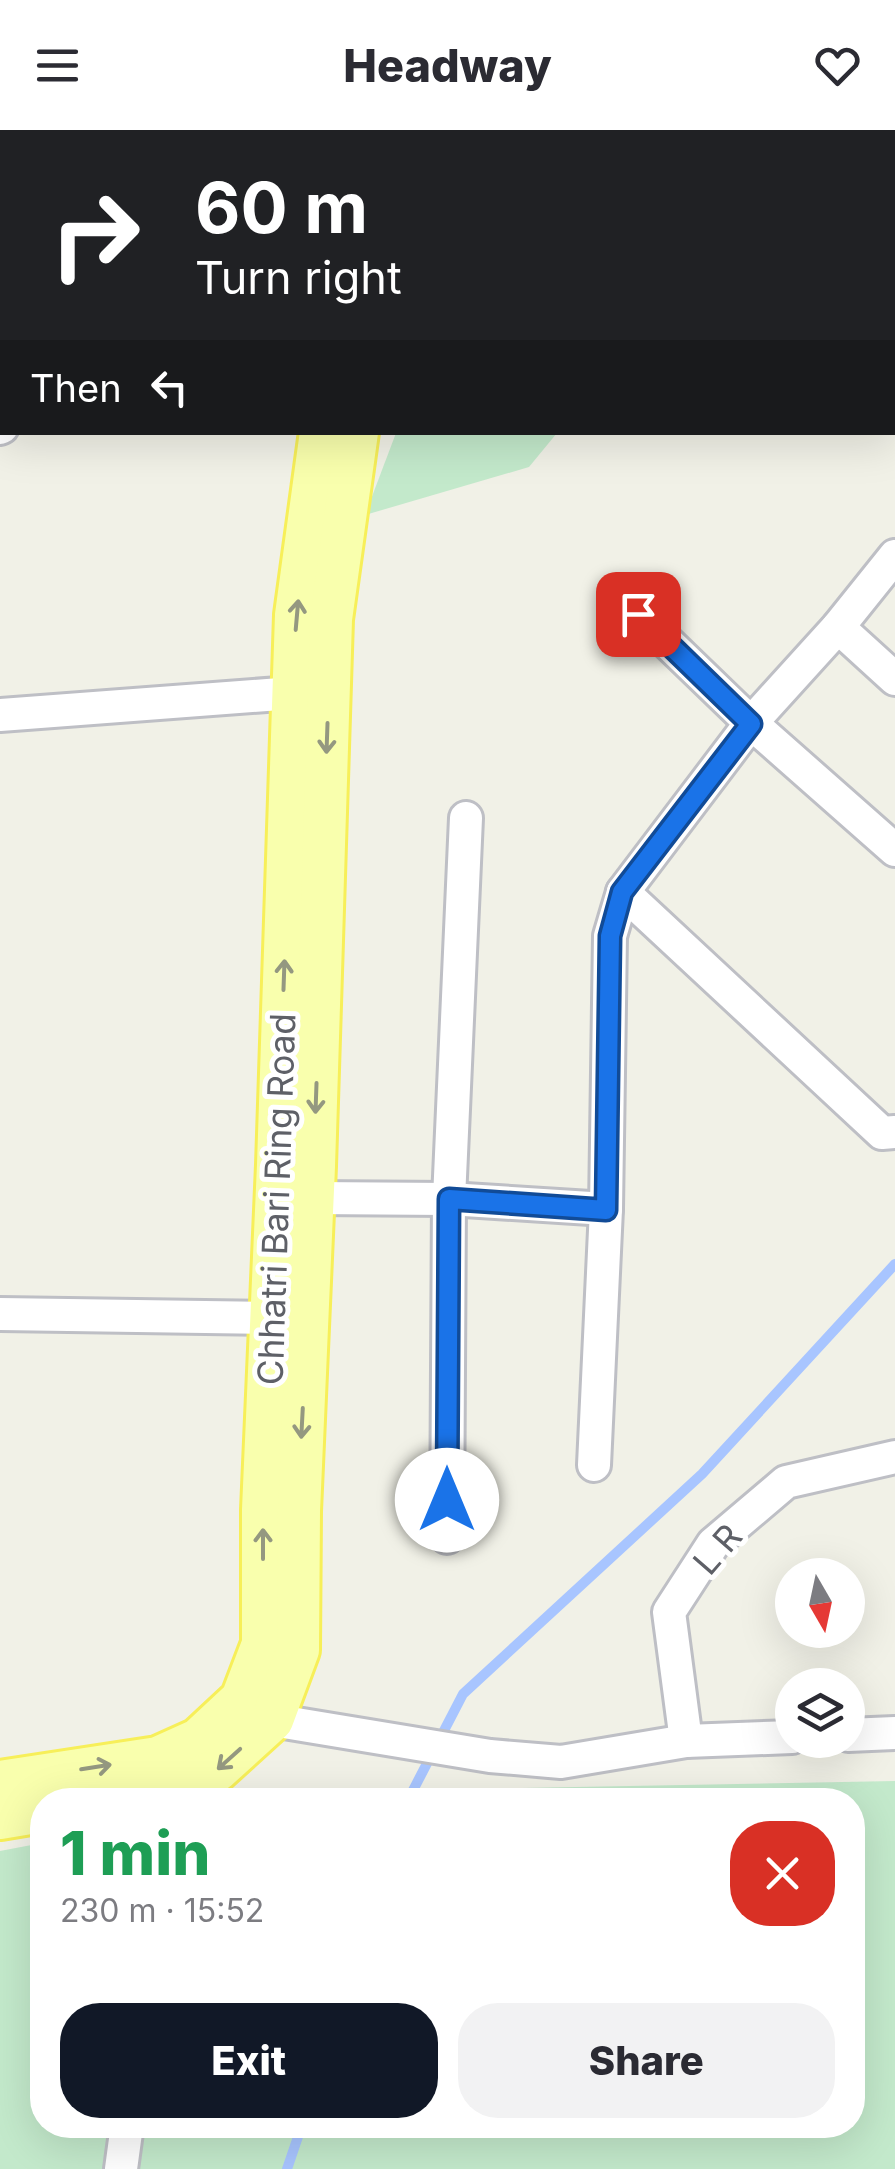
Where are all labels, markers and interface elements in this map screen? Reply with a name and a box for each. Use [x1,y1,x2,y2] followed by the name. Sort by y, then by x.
[30,38,85,93] icon: menu
[343,38,552,93] text: Headway
[810,38,865,93] icon: heart
[195,165,368,250] text: 60 m
[30,170,160,300] icon: right
[195,250,402,305] text: Turn right
[142,360,197,415] icon: left
[30,365,122,411] text: Then
[596,572,681,657] pin
[611,587,666,642] icon: arrive
[287,599,306,632] one-way arrow
[318,722,337,754] one-way arrow
[275,959,294,991] one-way arrow
[249,1012,303,1386] street label: Chhatri Bari Ring Road
[307,1081,326,1113] one-way arrow
[293,1406,312,1438] one-way arrow
[395,1448,499,1552] position arrow
[684,1516,750,1582] street label: L R
[254,1529,272,1562] one-way arrow
[775,1558,865,1648] north arrow
[775,1558,865,1758] map controls
[775,1668,865,1758] button: layers
[217,1747,242,1770] one-way arrow
[80,1757,112,1776] one-way arrow
[60,1817,210,1889] text: 1 min
[730,1821,835,1926] button: close
[60,1891,264,1930] text: 230 m · 15:52
[60,2003,438,2118] button: Exit
[458,2003,835,2118] button: Share

